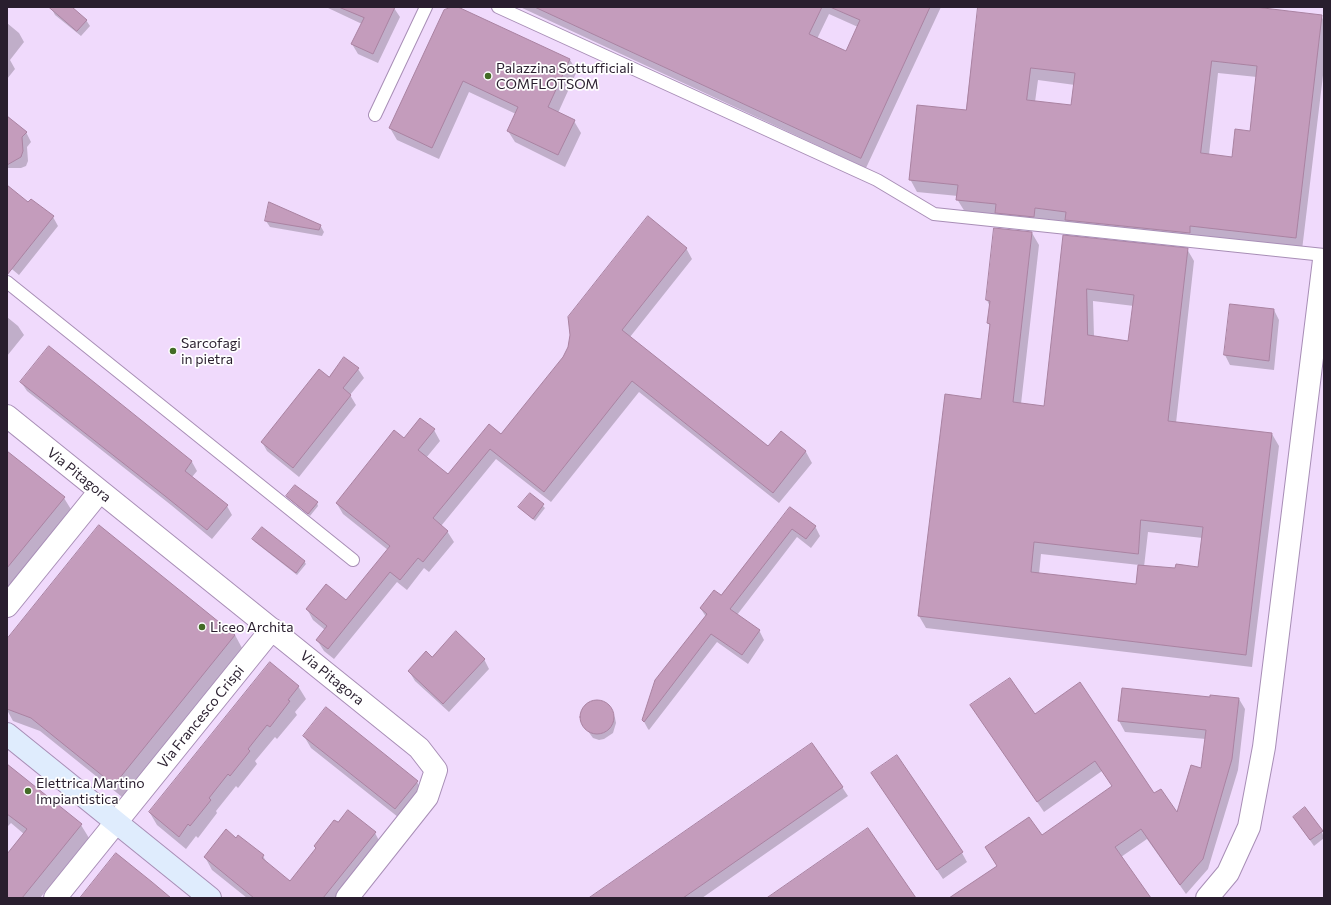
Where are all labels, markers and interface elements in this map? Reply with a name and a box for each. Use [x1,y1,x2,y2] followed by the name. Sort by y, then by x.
[496,60,634,92] place label: Palazzina Sottufficiali COMFLOTSOM
[483,71,493,81] marker: Palazzina Sottufficiali COMFLOTSOM
[181,335,241,368] place label: Sarcofagi in pietra
[168,346,178,356] marker: Sarcofagi in pietra
[44,444,114,506] street label: Via Pitagora
[210,619,294,635] place label: Liceo Archita
[197,622,207,632] marker: Liceo Archita
[297,647,367,709] street label: Via Pitagora
[154,662,248,772] street label: Via Francesco Crispi
[36,775,145,808] place label: Elettrica Martino Impiantistica
[23,786,33,796] marker: Elettrica Martino Impiantistica

